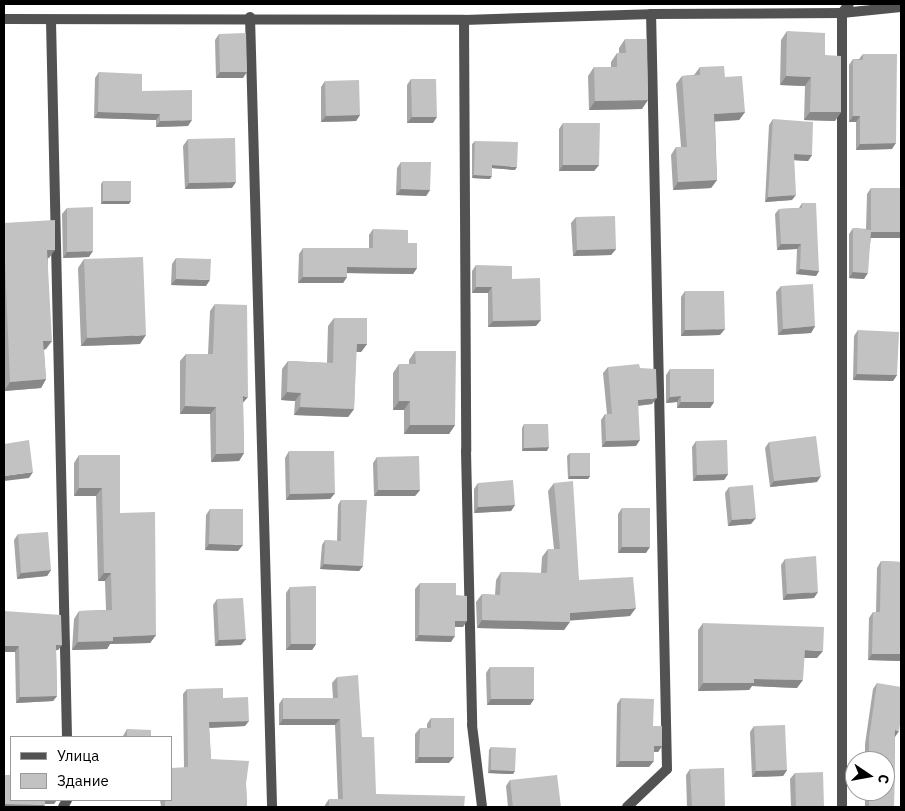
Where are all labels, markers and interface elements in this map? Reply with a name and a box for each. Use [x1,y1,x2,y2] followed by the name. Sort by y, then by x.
[10,736,172,801] legend
[57,746,99,765] text: Улица
[845,751,895,801] north arrow
[57,771,109,790] text: Здание
[874,773,893,785] text: С

